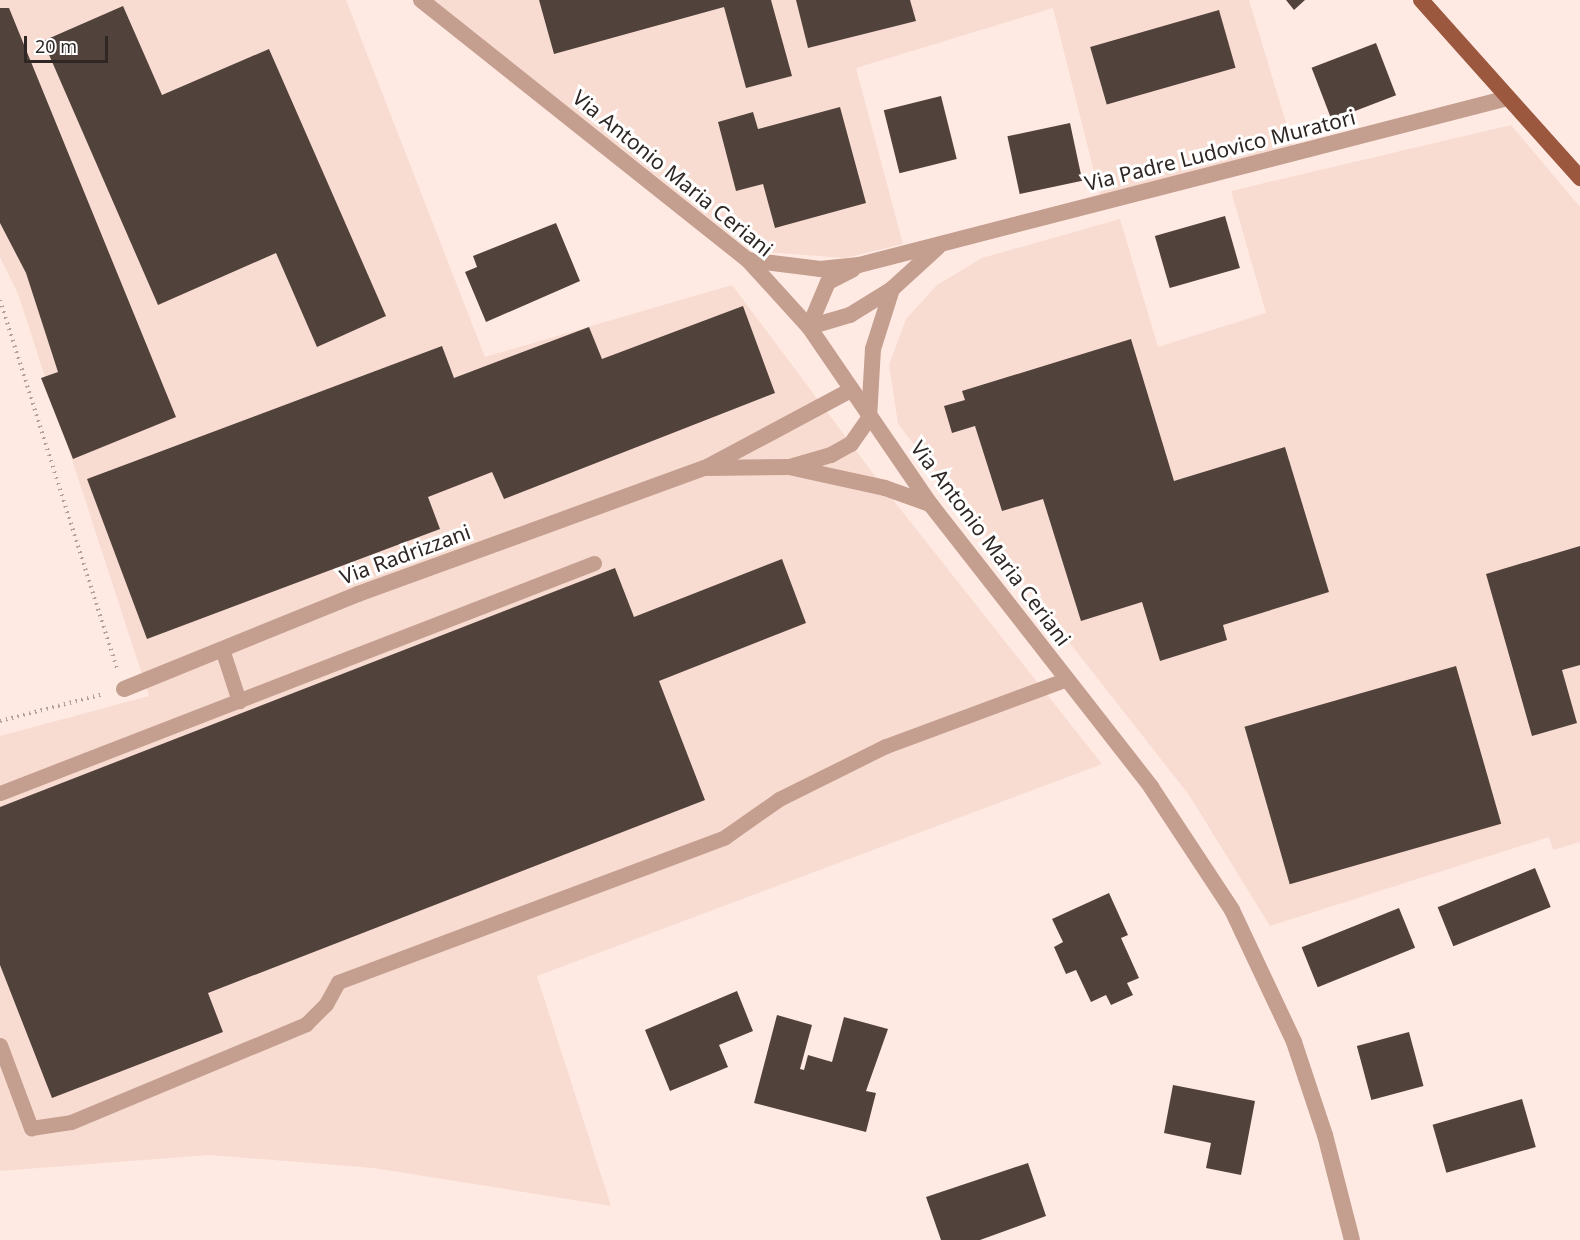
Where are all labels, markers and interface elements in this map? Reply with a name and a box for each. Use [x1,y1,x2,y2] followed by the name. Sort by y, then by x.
[27,24,111,62] scale bar
[35,34,77,58] text: 20 m
[568,85,778,261] street label: Via Antonio Maria Ceriani
[1082,104,1358,196] street label: Via Padre Ludovico Muratori
[906,436,1076,650] street label: Via Antonio Maria Ceriani
[336,519,474,589] street label: Via Radrizzani

